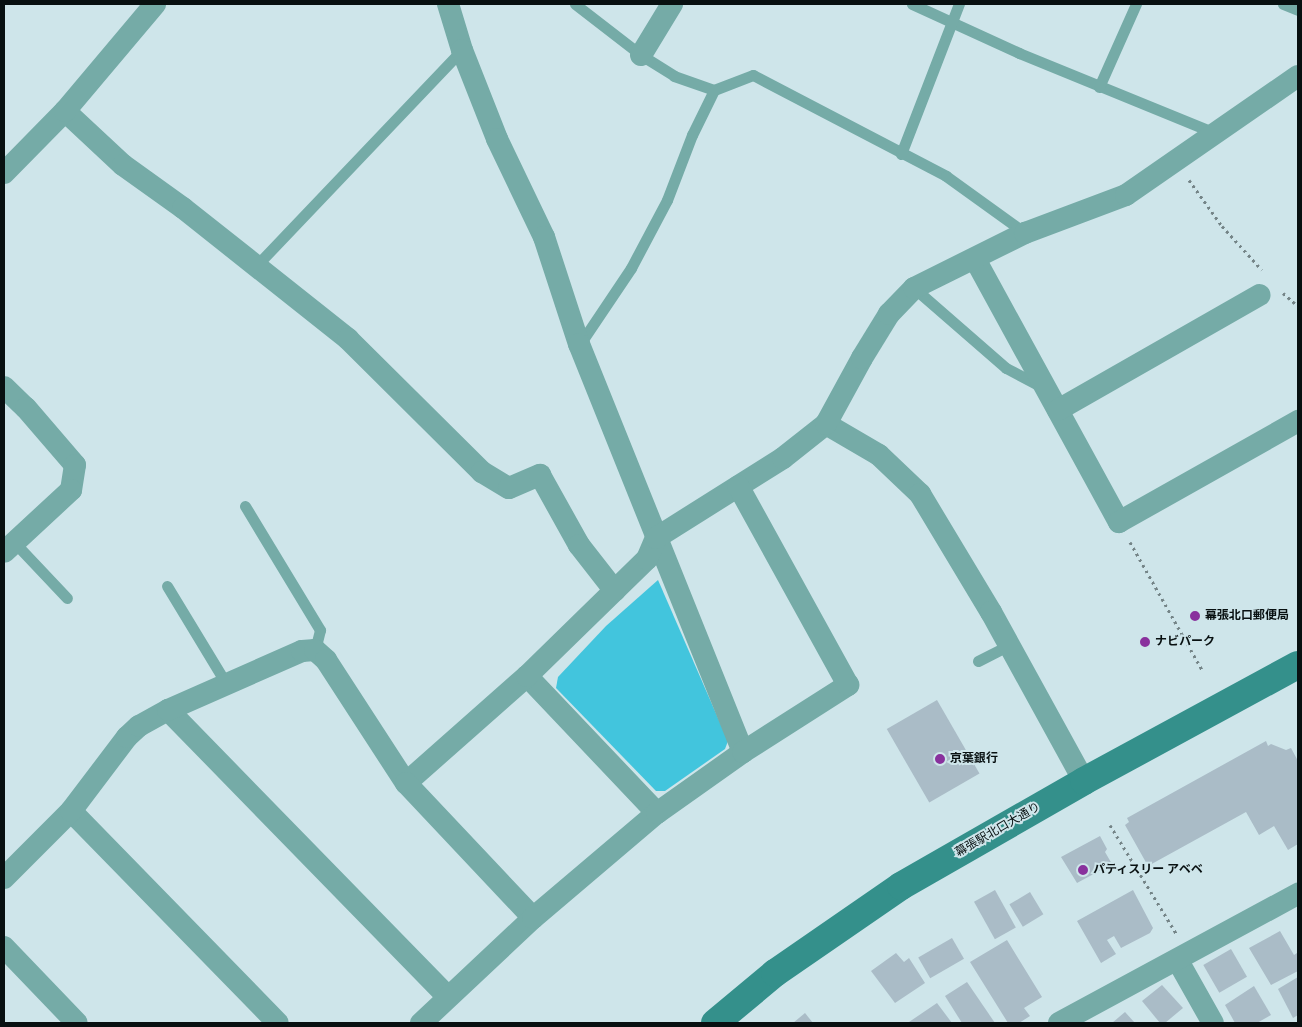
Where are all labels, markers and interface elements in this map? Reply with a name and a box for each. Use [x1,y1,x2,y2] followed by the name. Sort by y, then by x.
[1205,609,1289,623] place label: 幕張北口郵便局
[1189,610,1201,622] marker: 幕張北口郵便局
[1155,635,1215,649] place label: ナビパーク
[1139,636,1151,648] marker: ナビパーク
[950,752,998,766] place label: 京葉銀行
[934,753,946,765] marker: 京葉銀行
[953,800,1043,860] street label: 幕張駅北口大通り
[1093,863,1204,877] place label: パティスリー アベベ
[1077,864,1089,876] marker: パティスリー アベベ

